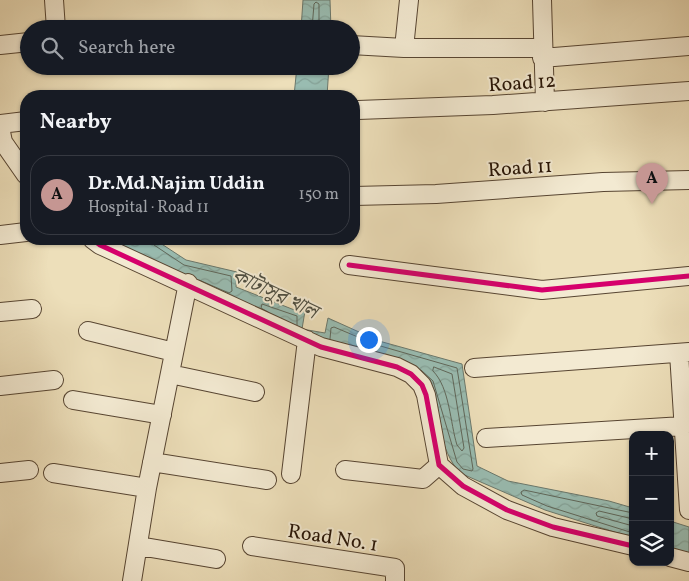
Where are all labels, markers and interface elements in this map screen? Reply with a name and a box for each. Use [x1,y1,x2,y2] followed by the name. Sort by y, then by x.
[20,20,360,75] search box
[38,34,66,62] icon: search
[78,35,175,61] text: Search here
[487,68,557,100] street label: Road 12
[40,108,111,137] text: Nearby
[487,153,553,185] street label: Road 11
[636,163,668,204] pin: A
[88,171,265,197] text: Dr.Md.Najim Uddin
[51,184,63,206] text: A
[298,184,339,206] text: 150 m
[88,197,209,219] text: Hospital · Road 11
[227,262,326,329] water label: কাটাসুর খাল
[356,327,382,353] your location
[629,431,674,566] map controls
[629,431,674,476] button: +
[629,476,674,521] button: −
[286,518,380,560] street label: Road No. 1
[629,521,674,566] button: layers

